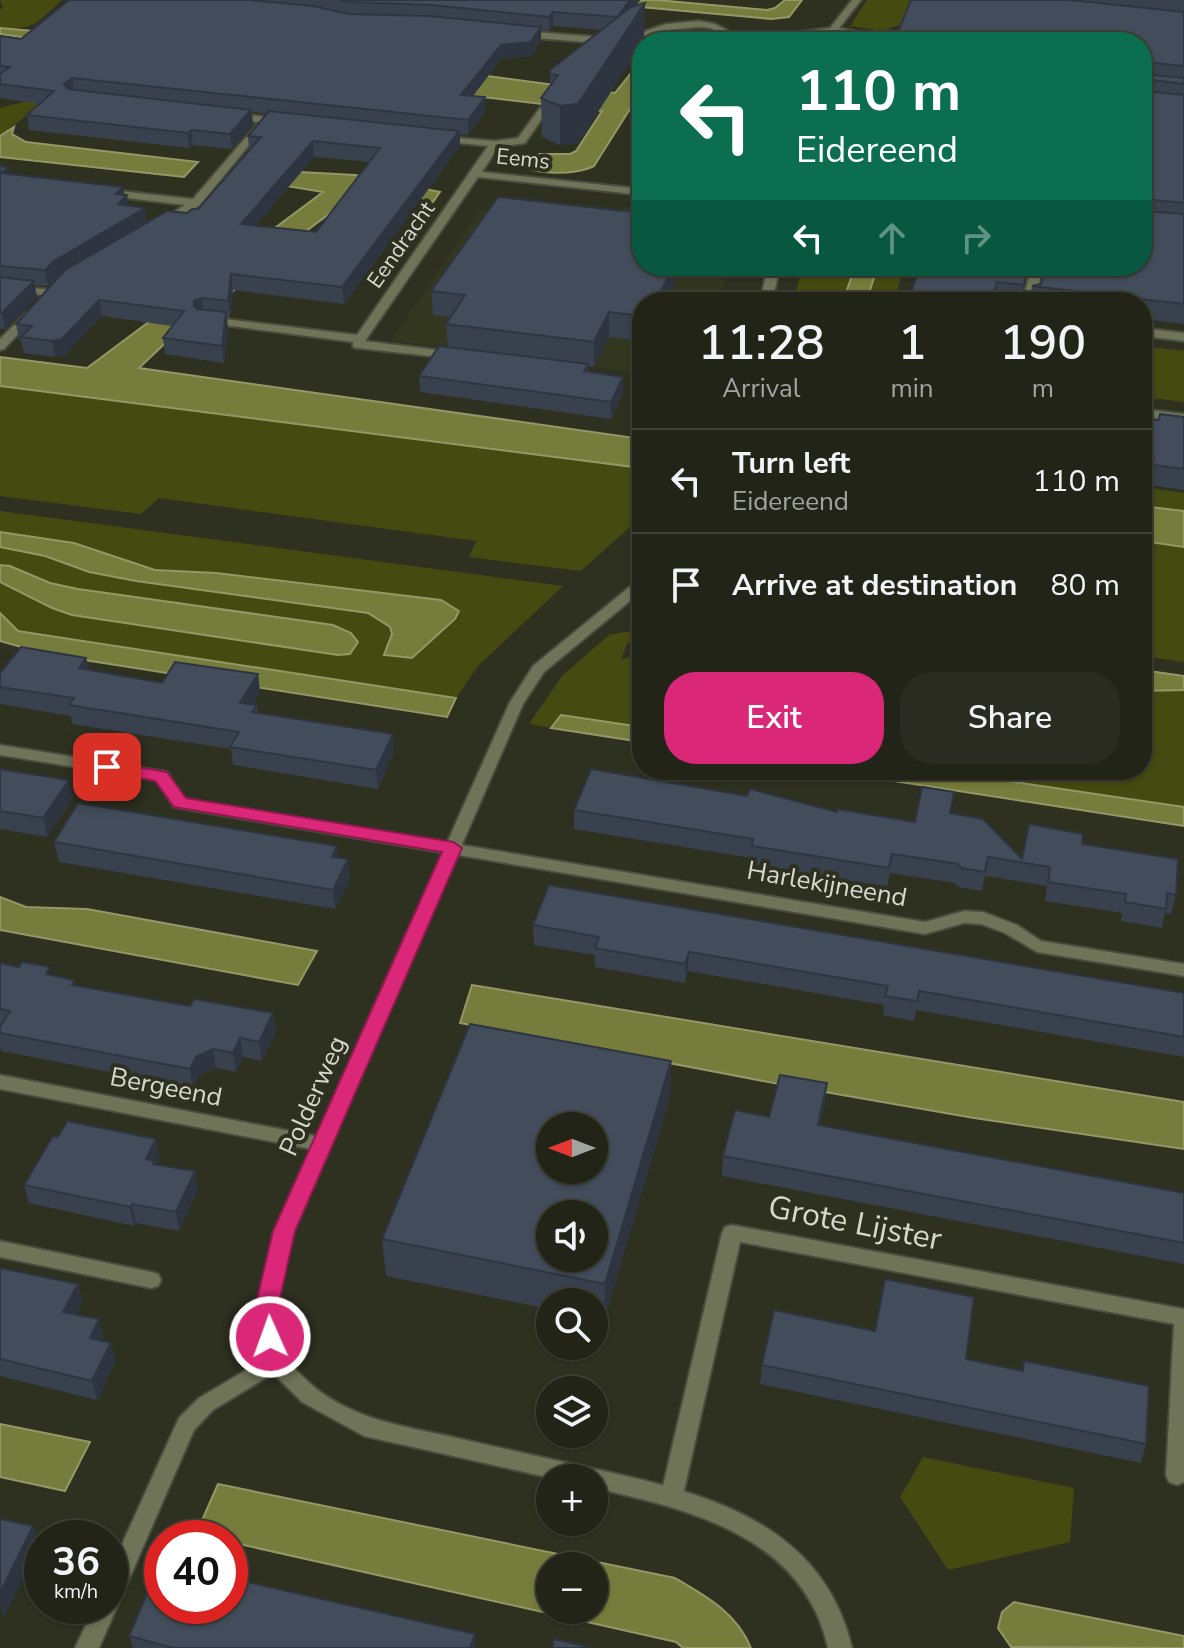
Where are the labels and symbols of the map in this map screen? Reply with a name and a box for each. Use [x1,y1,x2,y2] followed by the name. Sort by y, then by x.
[495,141,551,177] street label: Eems
[360,195,442,294] street label: Eendracht
[73,733,141,801] pin
[744,853,910,915] street label: Harlekijneend
[271,1031,355,1161] street label: Polderweg
[107,1059,225,1115] street label: Bergeend
[536,1112,608,1184] north arrow
[765,1185,946,1261] street label: Grote Lijster
[228,1295,312,1379] position arrow
[144,1520,248,1624] speed limit sign: 40

